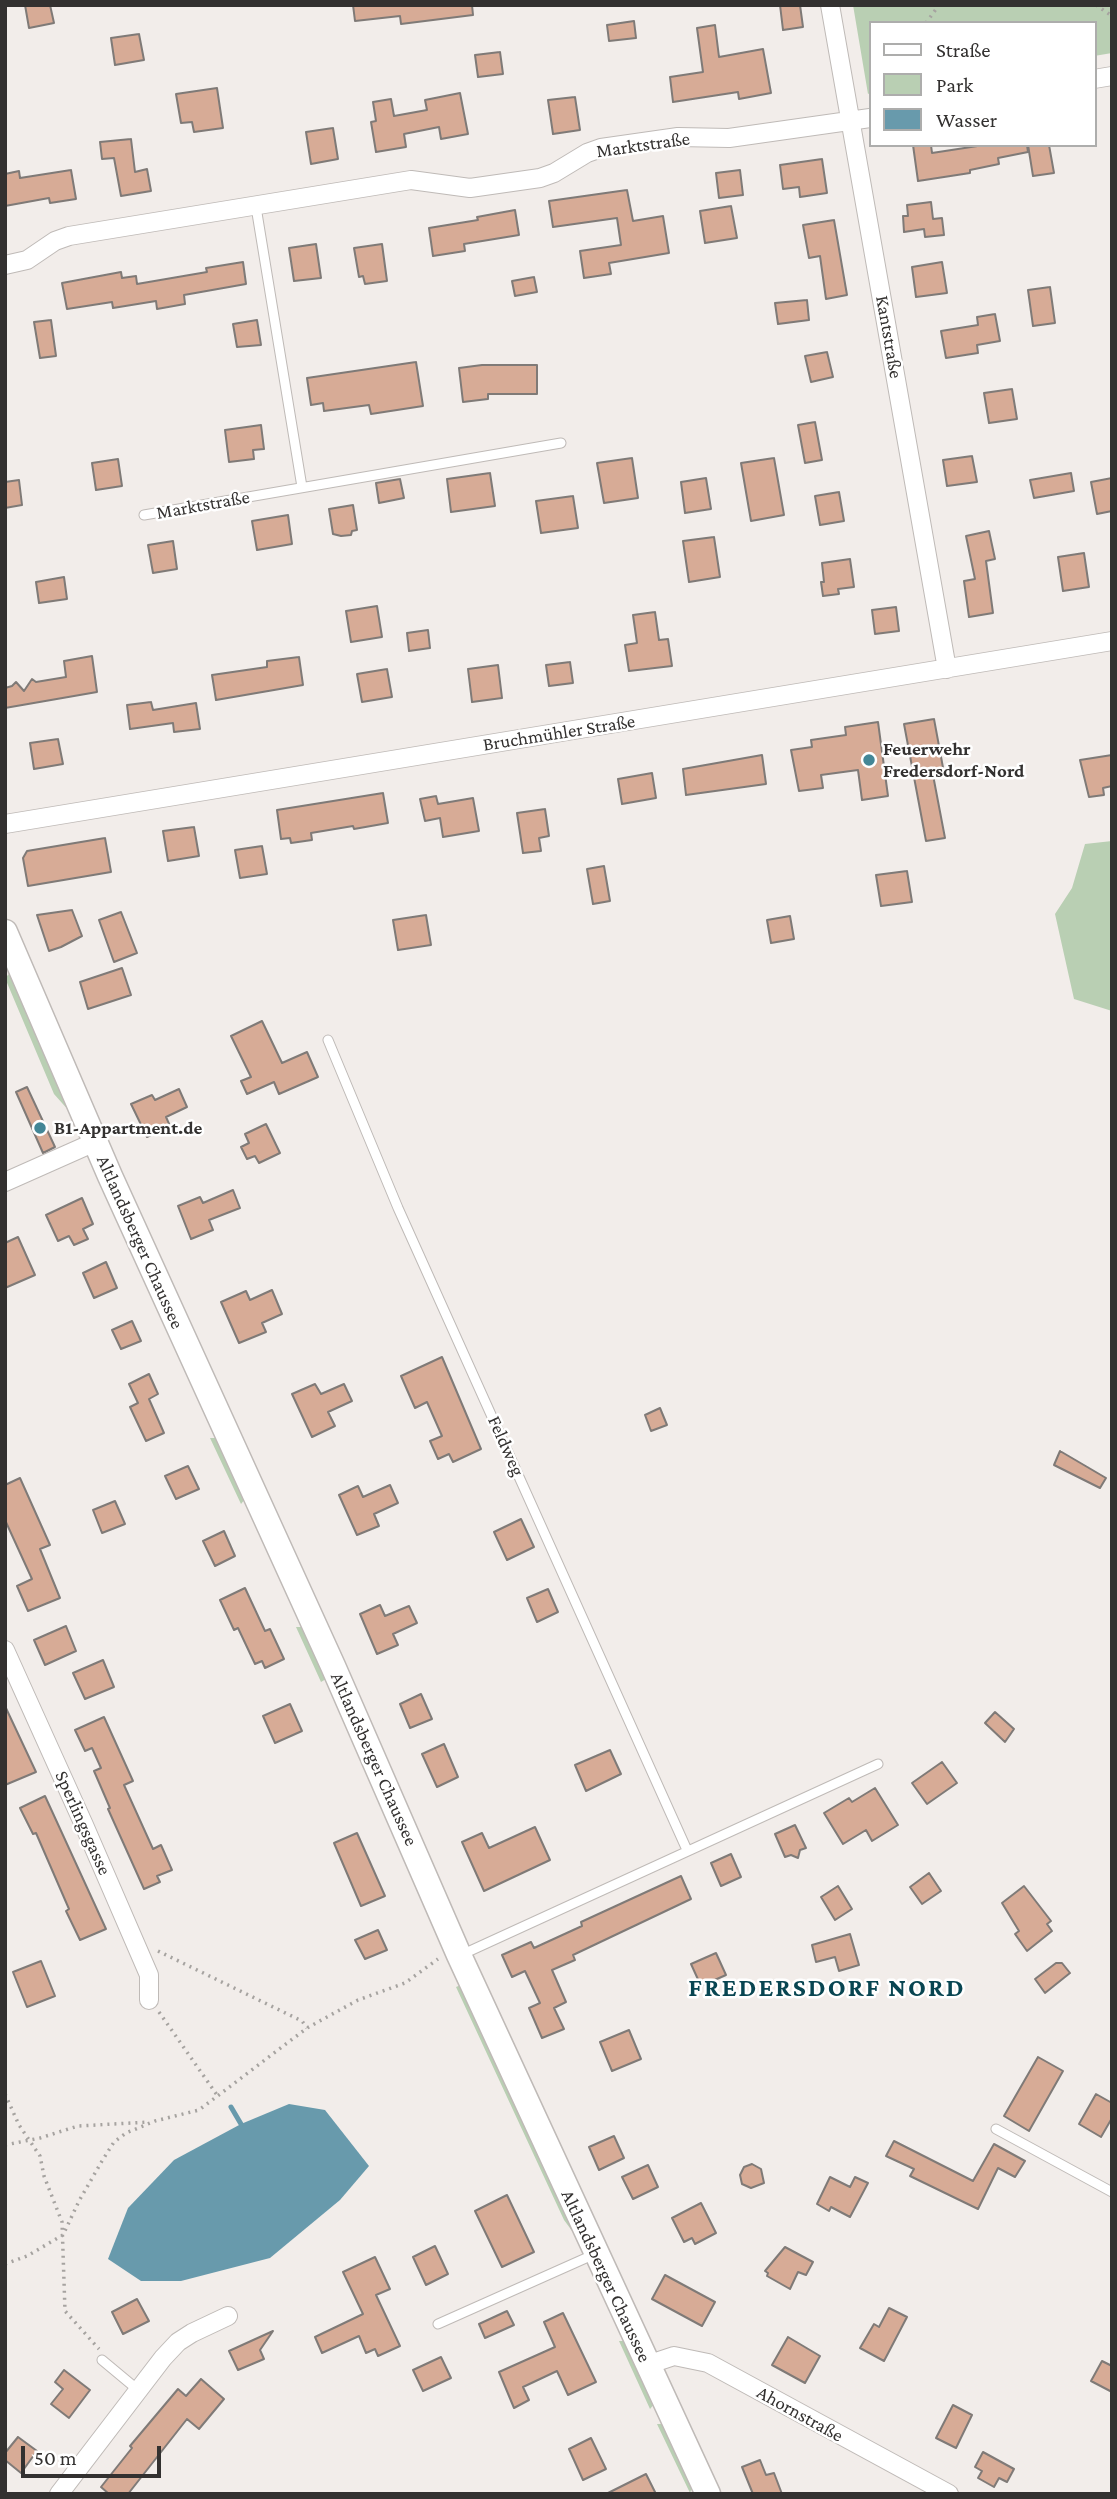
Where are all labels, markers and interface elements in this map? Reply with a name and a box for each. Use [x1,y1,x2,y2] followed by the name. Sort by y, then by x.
[869,21,1096,147] legend
[936,38,990,62] text: Straße
[936,73,973,97] text: Park
[936,108,997,132] text: Wasser
[595,127,691,163] street label: Marktstraße
[871,294,907,380] street label: Kantstraße
[155,486,251,524] street label: Marktstraße
[481,710,637,756] street label: Bruchmühler Straße
[883,738,1024,782] place label: Feuerwehr Fredersdorf-Nord
[861,752,877,768] marker: Feuerwehr Fredersdorf-Nord
[54,1117,202,1139] place label: B1-Appartment.de
[32,1120,48,1136] marker: B1-Appartment.de
[91,1152,189,1332] street label: Altlandsberger Chaussee
[483,1412,529,1480] street label: Feldweg
[325,1669,423,1849] street label: Altlandsberger Chaussee
[50,1767,116,1879] street label: Sperlingsgasse
[690,1972,964,2004] district label: FREDERSDORF NORD
[556,2186,656,2366] street label: Altlandsberger Chaussee
[753,2381,847,2447] street label: Ahornstraße
[24,2432,164,2476] scale bar
[34,2446,77,2470] text: 50 m

